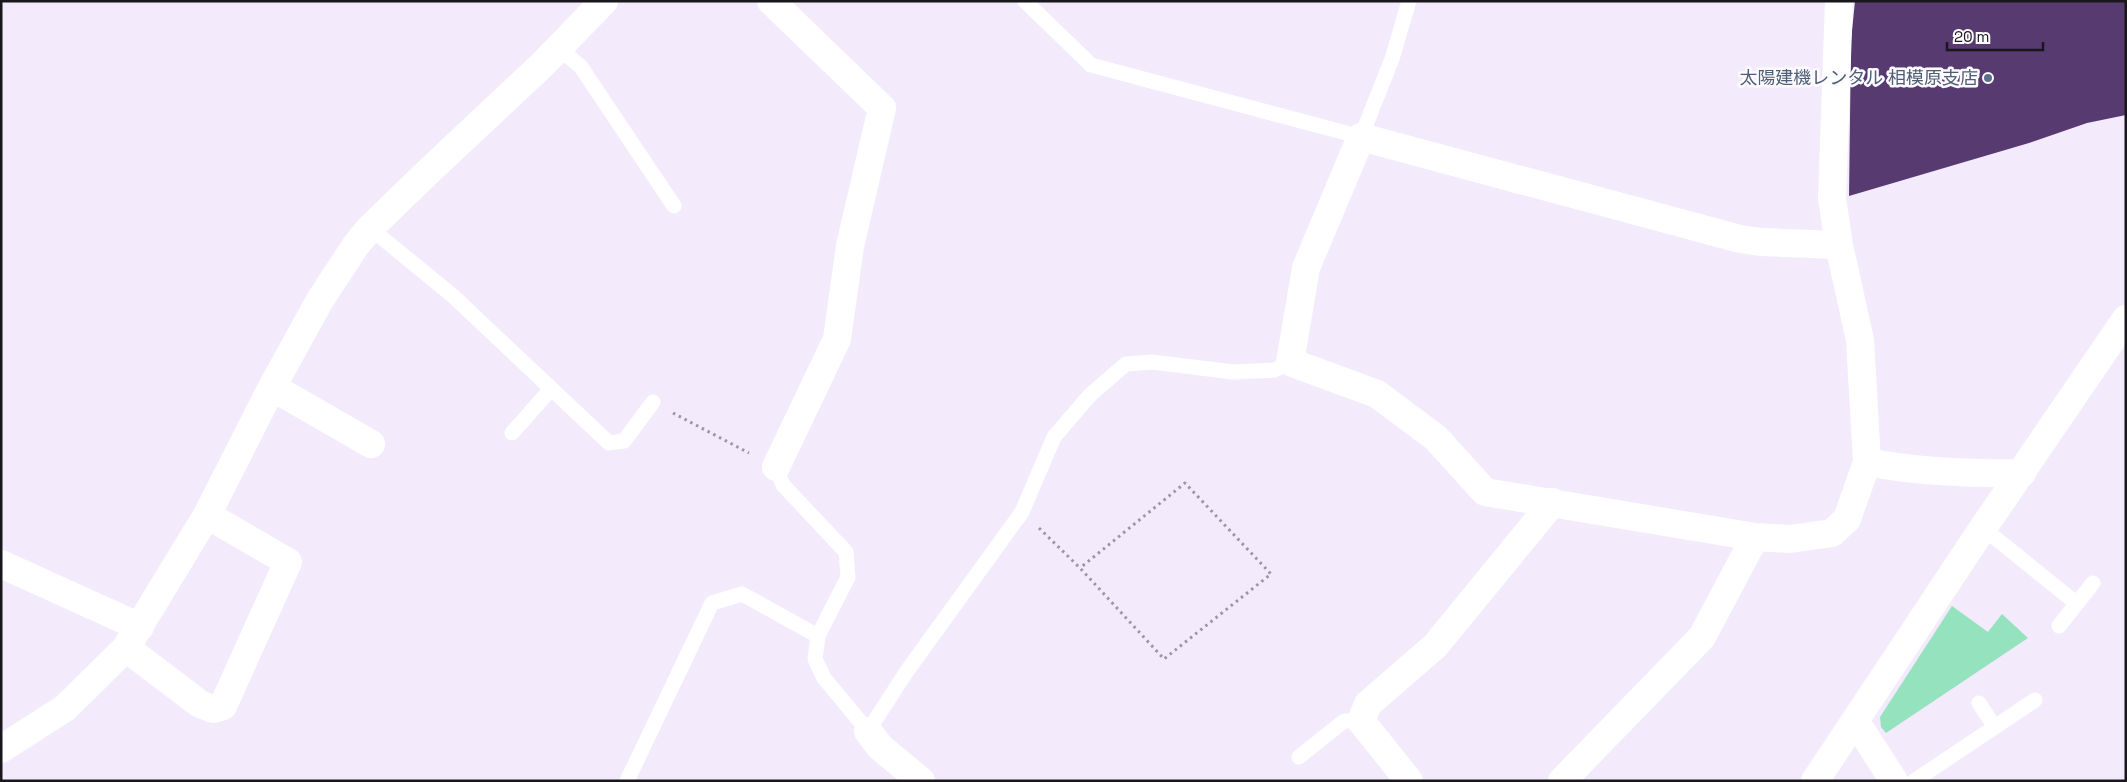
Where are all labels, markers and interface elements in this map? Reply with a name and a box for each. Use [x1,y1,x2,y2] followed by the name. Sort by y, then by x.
[1947,20,2043,52] scale bar
[1954,27,1989,46] text: 20 m
[1739,66,1978,89] place label: 太陽建機レンタル 相模原支店
[1982,72,1994,84] marker: 太陽建機レンタル 相模原支店

